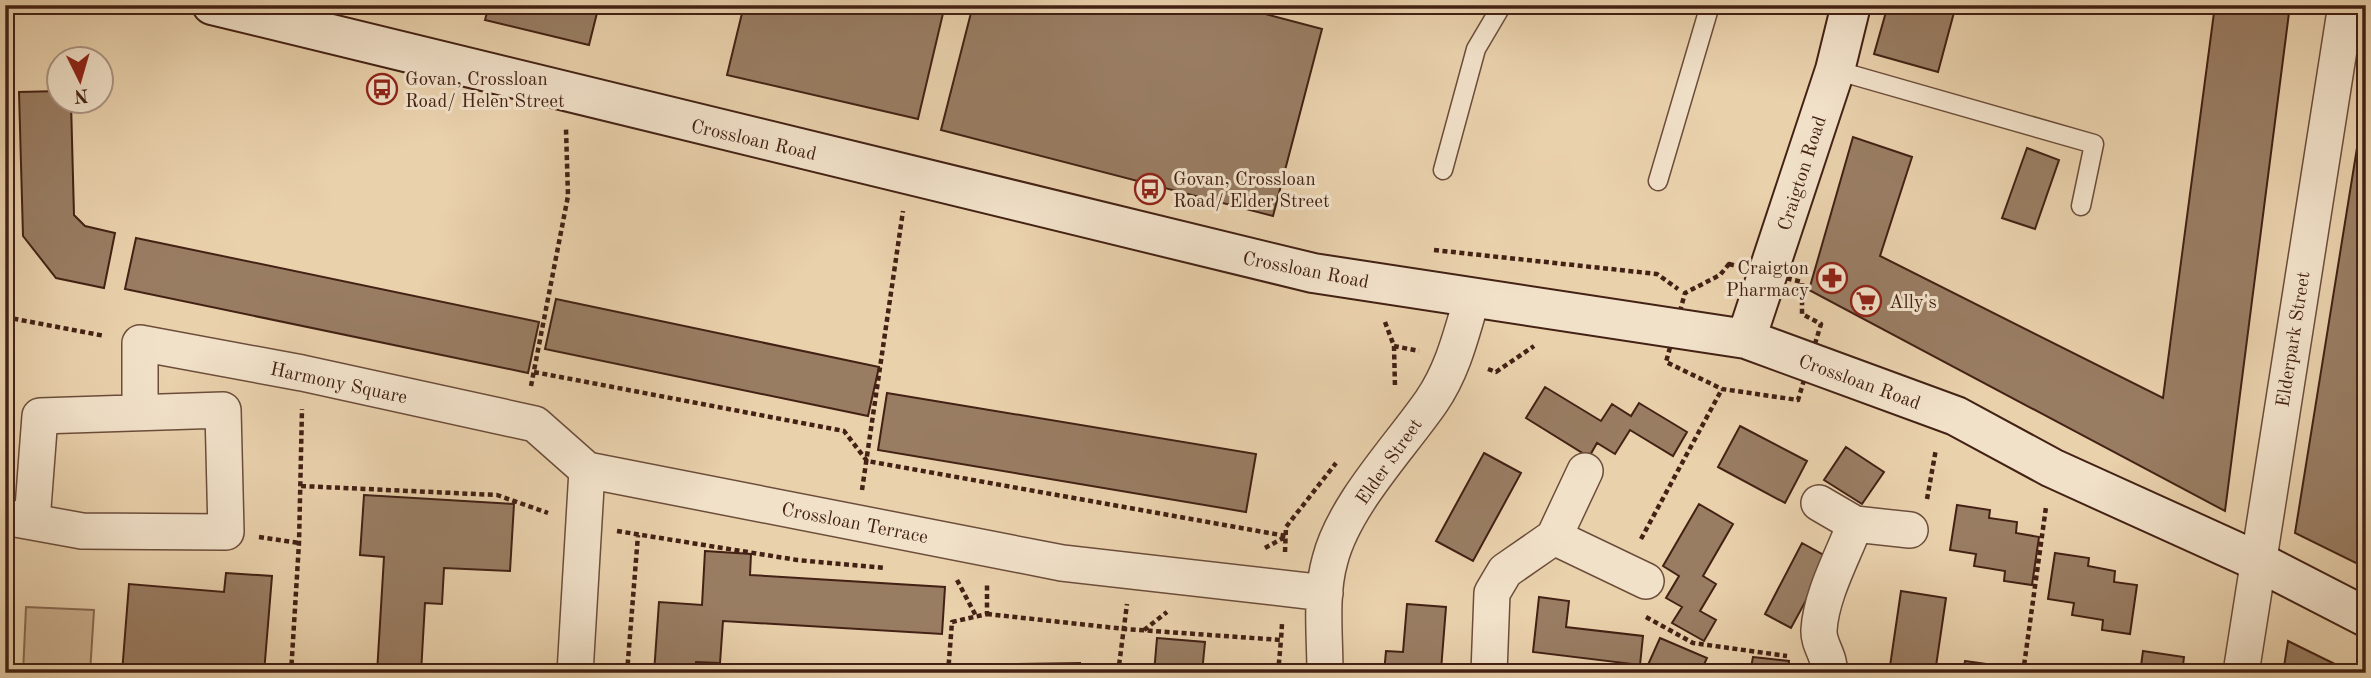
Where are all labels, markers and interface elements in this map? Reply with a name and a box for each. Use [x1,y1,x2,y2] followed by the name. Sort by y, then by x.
[46,46,116,116] north arrow
[405,71,565,112] place label: Govan, Crossloan Road/ Helen Street
[365,72,399,106] bus stop icon: Govan, Crossloan Road/ Helen Street
[73,84,89,105] text: N
[1776,114,1831,233] street label: Craigton Road
[689,118,818,165] street label: Crossloan Road
[1173,171,1330,212] place label: Govan, Crossloan Road/ Elder Street
[1133,172,1167,206] bus stop icon: Govan, Crossloan Road/ Elder Street
[1241,250,1370,293] street label: Crossloan Road
[1726,260,1809,301] place label: Craigton Pharmacy
[1815,261,1849,295] pharmacy icon: Craigton Pharmacy
[2274,270,2315,409] street label: Elderpark Street
[1849,284,1883,318] supermarket icon: Ally's
[1889,294,1937,313] place label: Ally's
[1796,352,1923,414] street label: Crossloan Road
[268,361,409,408] street label: Harmony Square
[1353,416,1427,509] street label: Elder Street
[780,501,929,548] street label: Crossloan Terrace

